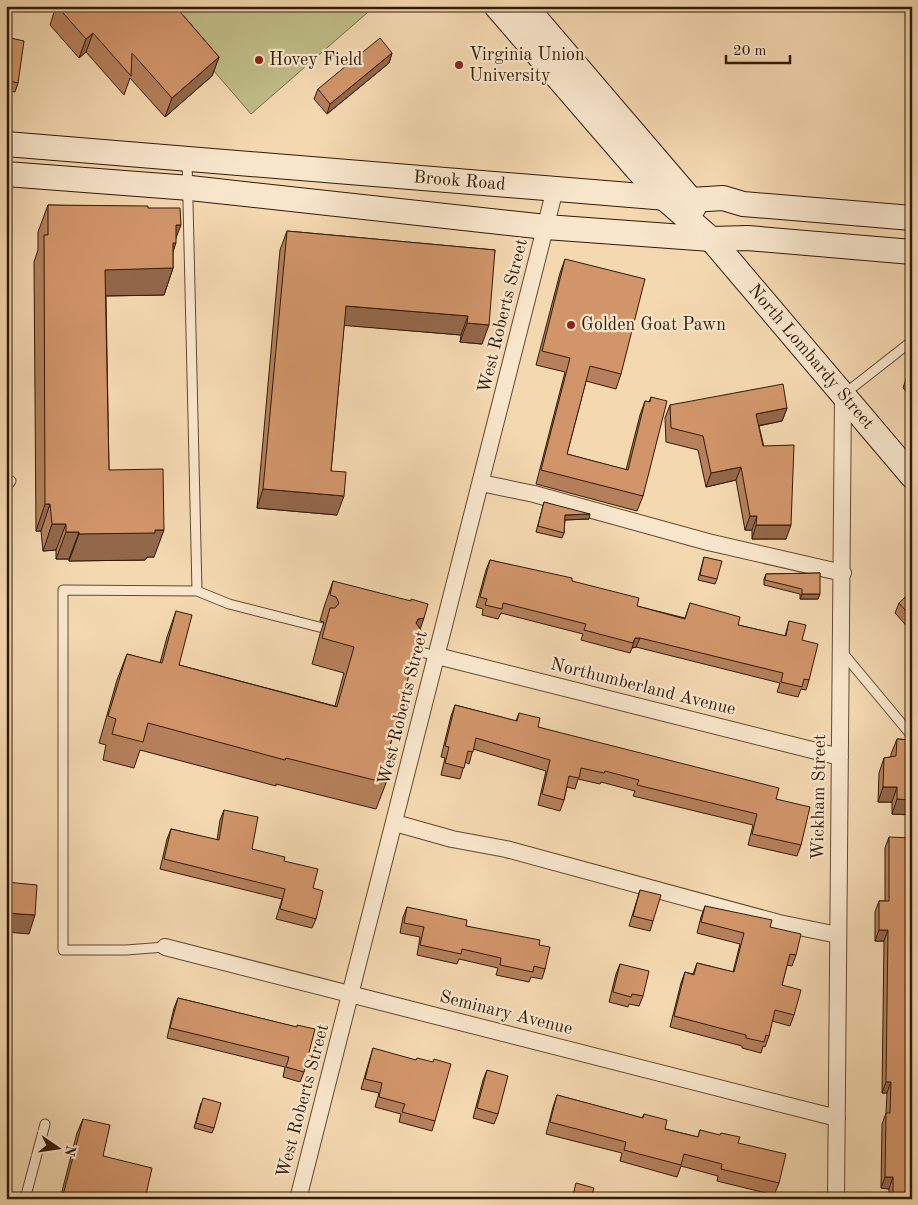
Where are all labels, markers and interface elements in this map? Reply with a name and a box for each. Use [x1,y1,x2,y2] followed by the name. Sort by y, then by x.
[726,32,789,64] scale bar
[733,44,767,59] text: 20 m
[469,46,585,85] place label: Virginia Union University
[269,51,362,69] place label: Hovey Field
[253,54,265,66] marker: Hovey Field
[453,59,465,71] marker: Virginia Union University
[413,168,506,194] street label: Brook Road
[475,237,531,395] street label: West Roberts Street
[745,281,877,433] street label: North Lombardy Street
[581,316,726,334] place label: Golden Goat Pawn
[565,319,577,331] marker: Golden Goat Pawn
[375,629,431,787] street label: West Roberts Street
[549,655,737,719] street label: Northumberland Avenue
[809,734,829,860] street label: Wickham Street
[438,988,574,1038] street label: Seminary Avenue
[274,1022,332,1180] street label: West Roberts Street
[32,1122,82,1172] north arrow
[62,1144,78,1158] text: N

